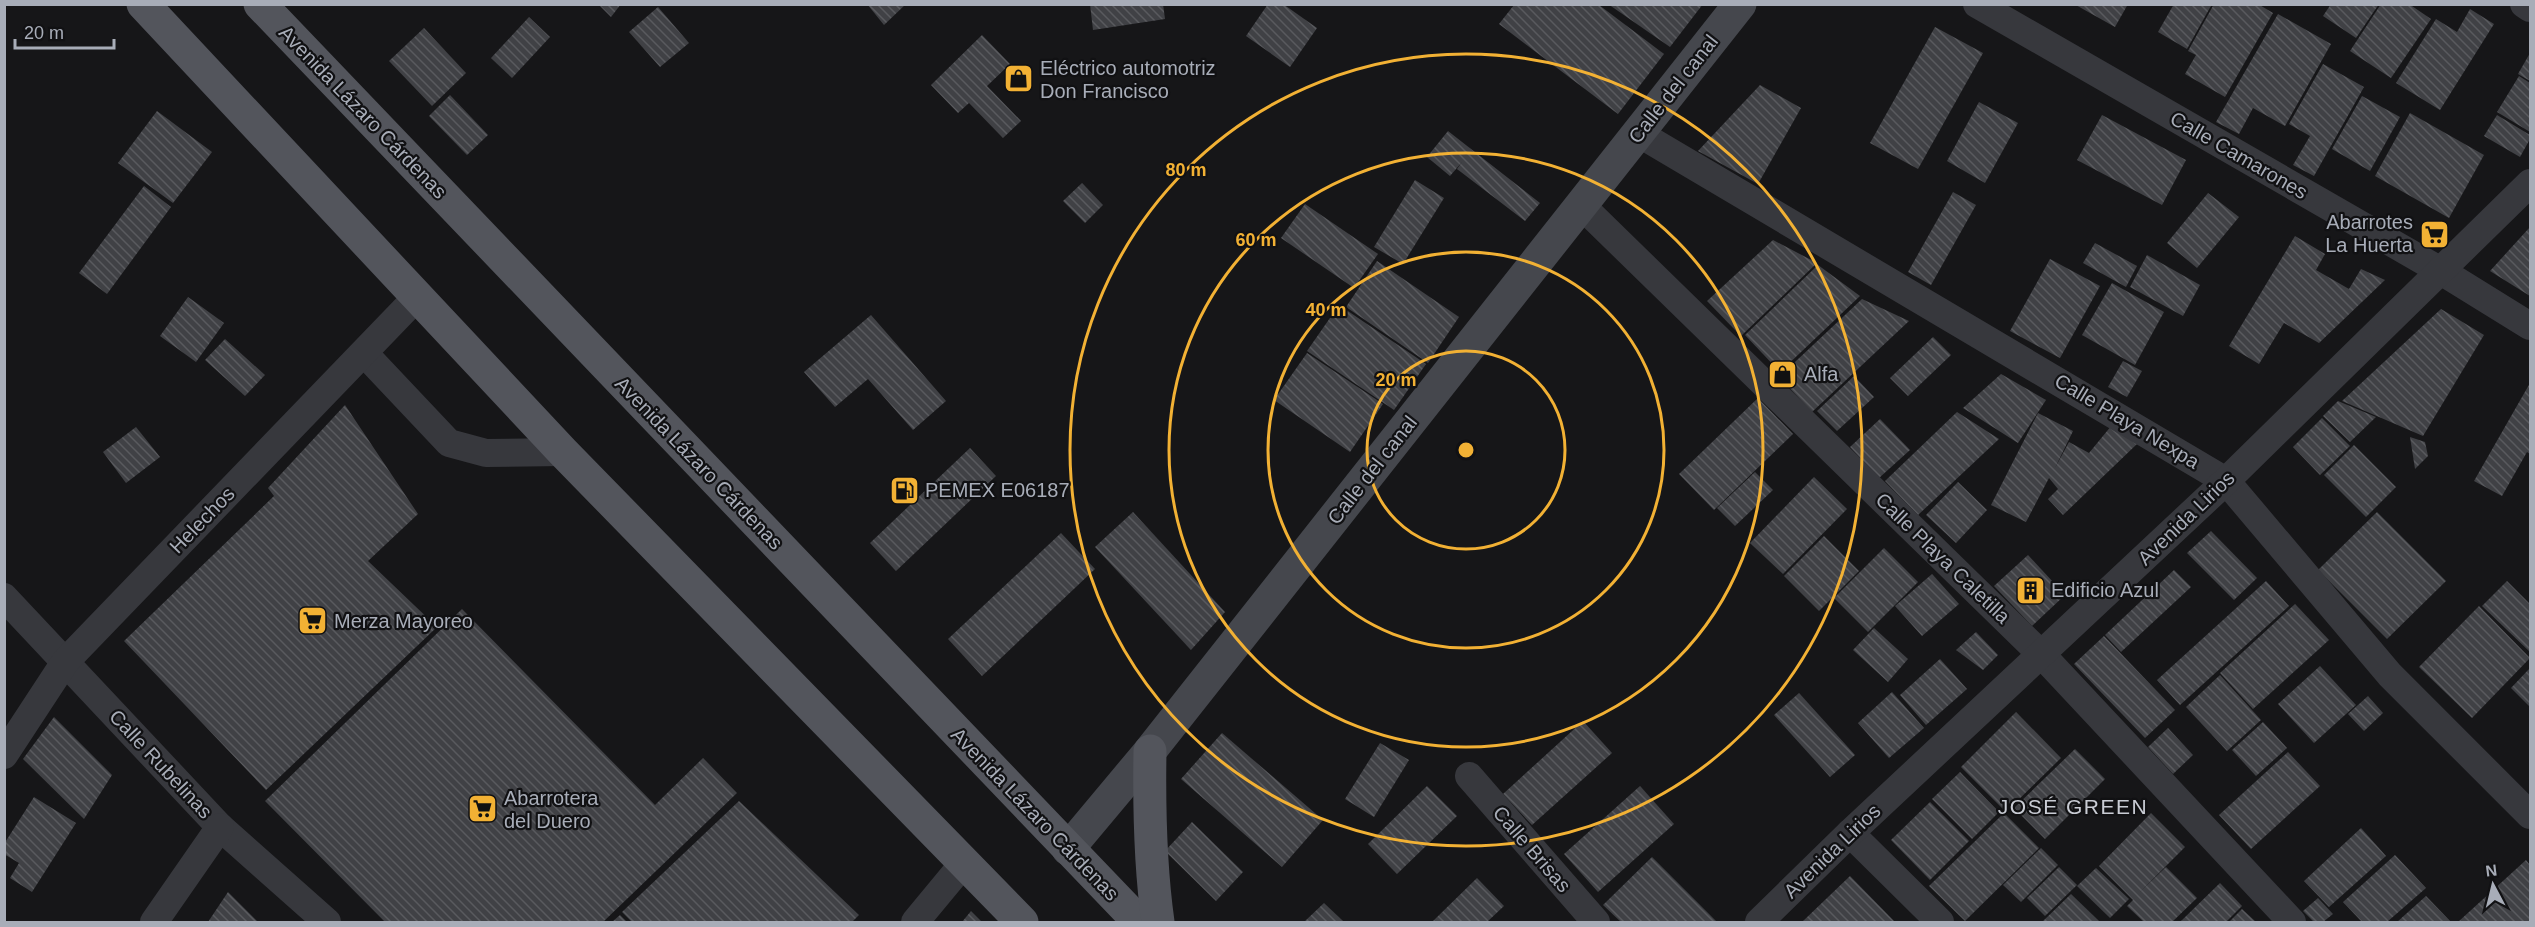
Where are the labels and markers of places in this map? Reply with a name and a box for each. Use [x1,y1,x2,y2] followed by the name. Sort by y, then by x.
[1040,57,1216,102] place label: Eléctrico automotriz Don Francisco
[1003,63,1035,95] shop icon: Eléctrico automotriz Don Francisco
[2325,211,2414,256] place label: Abarrotes La Huerta
[2418,218,2450,250] supermarket icon: Abarrotes La Huerta
[1767,358,1799,390] shop icon: Alfa
[1804,363,1839,385] place label: Alfa
[1456,440,1476,460] centre of rings
[888,474,920,506] fuel station icon: PEMEX E06187
[925,479,1070,501] place label: PEMEX E06187
[2014,574,2046,606] building icon: Edificio Azul
[2051,579,2159,601] place label: Edificio Azul
[297,605,329,637] supermarket icon: Merza Mayoreo
[334,610,473,632] place label: Merza Mayoreo
[504,787,599,832] place label: Abarrotera del Duero
[467,793,499,825] supermarket icon: Abarrotera del Duero

